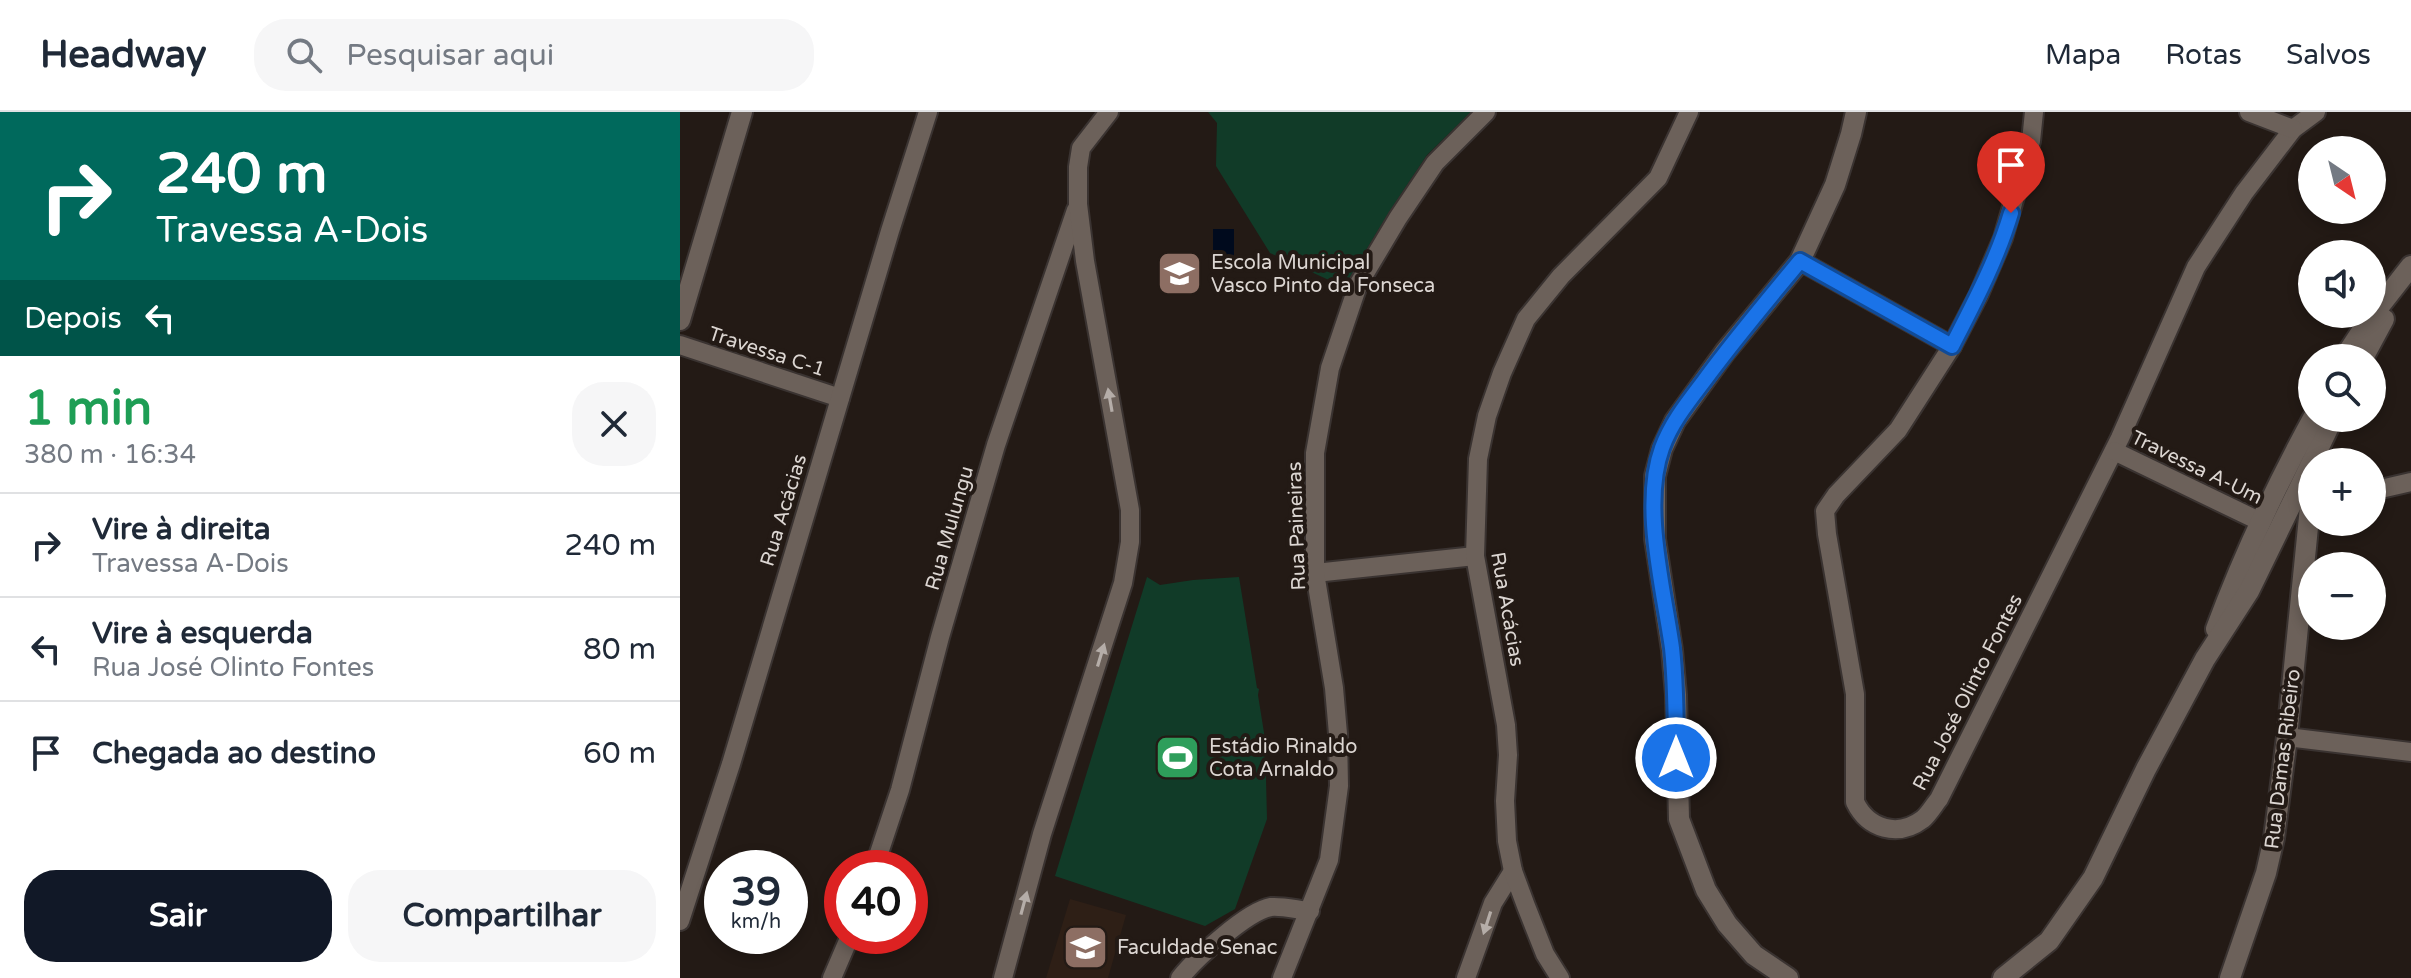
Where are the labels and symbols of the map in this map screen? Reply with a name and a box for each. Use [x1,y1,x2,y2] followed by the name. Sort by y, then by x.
[1977,131,2045,213] pin
[2298,136,2386,224] north arrow
[1156,249,1204,297] school or university icon: Escola Municipal Vasco Pinto da Fonseca
[1211,251,1435,298] place label: Escola Municipal Vasco Pinto da Fonseca
[705,322,828,382] street label: Travessa C-1
[1103,388,1115,413] one-way arrow
[2127,426,2266,510] street label: Travessa A-Um
[756,451,812,569] street label: Rua Acácias
[1283,461,1311,591] street label: Rua Paineiras
[921,463,979,593] street label: Rua Mulungu
[1485,550,1529,668] street label: Rua Acácias
[1908,590,2028,795] street label: Rua José Olinto Fontes
[1095,642,1108,666] one-way arrow
[2260,668,2306,850] street label: Rua Damas Ribeiro
[1634,716,1718,800] position arrow
[1154,733,1202,781] sports icon: Estádio Rinaldo Cota Arnaldo
[1209,735,1357,782] place label: Estádio Rinaldo Cota Arnaldo
[824,850,928,954] speed limit sign: 40
[1018,890,1030,915] one-way arrow
[1480,911,1492,935] one-way arrow
[1062,923,1110,971] school or university icon: Faculdade Senac
[1117,936,1277,960] place label: Faculdade Senac

